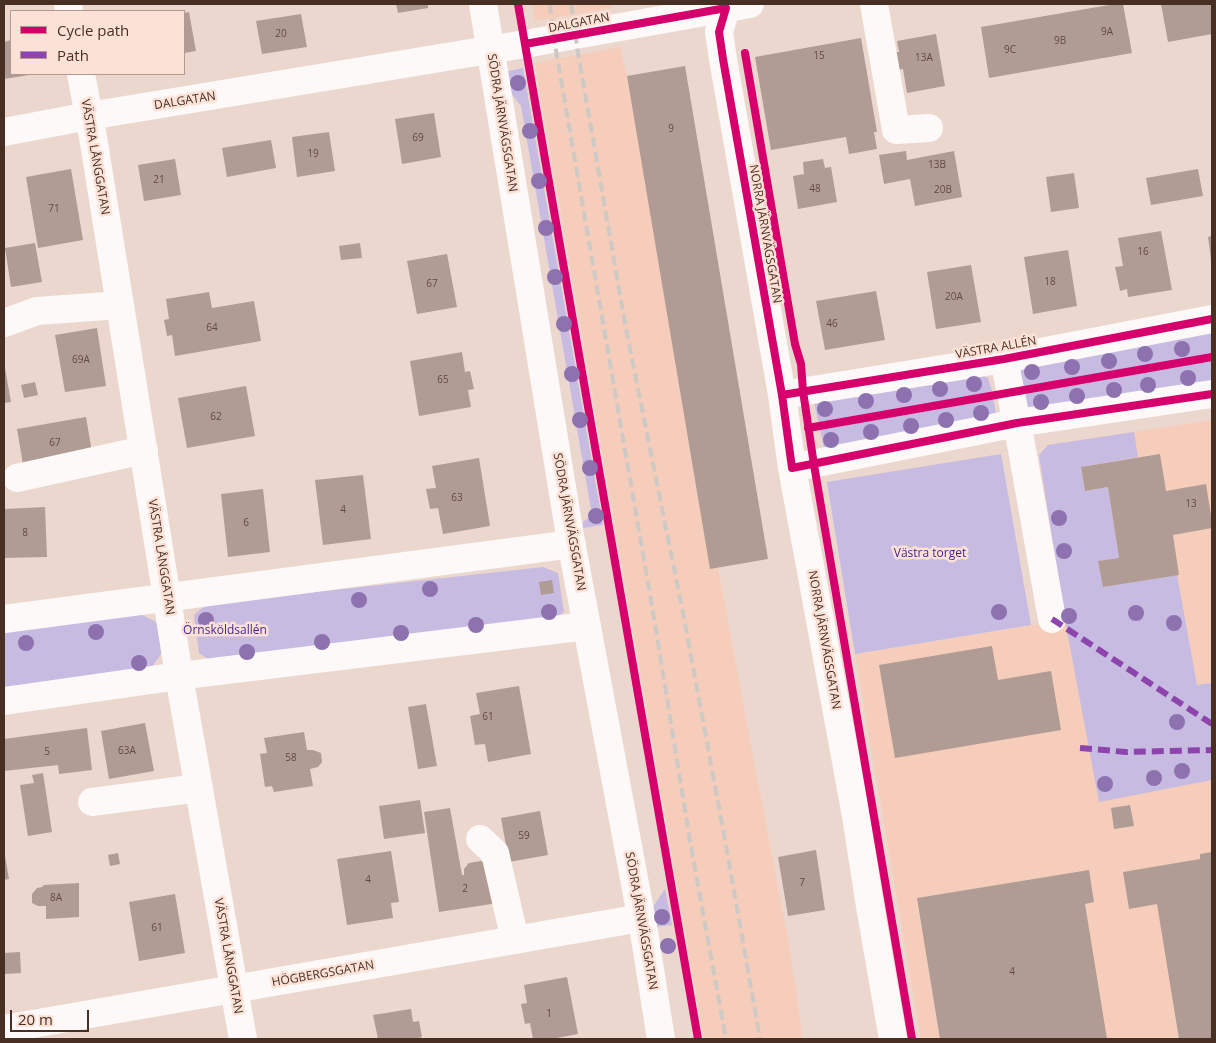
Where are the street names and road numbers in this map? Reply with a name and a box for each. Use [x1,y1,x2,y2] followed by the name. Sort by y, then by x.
[547,10,611,36] street label: DALGATAN
[484,53,520,193] street label: SÖDRA JÄRNVÄGSGATAN
[153,89,217,113] street label: DALGATAN
[78,98,112,216] street label: VÄSTRA LÅNGGATAN
[746,163,784,305] street label: NORRA JÄRNVÄGSGATAN
[954,334,1038,362] street label: VÄSTRA ALLÉN
[550,452,588,592] street label: SÖDRA JÄRNVÄGSGATAN
[145,498,177,616] street label: VÄSTRA LÅNGGATAN
[805,569,843,711] street label: NORRA JÄRNVÄGSGATAN
[622,851,660,991] street label: SÖDRA JÄRNVÄGSGATAN
[211,897,245,1015] street label: VÄSTRA LÅNGGATAN
[271,958,375,990] street label: HÖGBERGSGATAN

